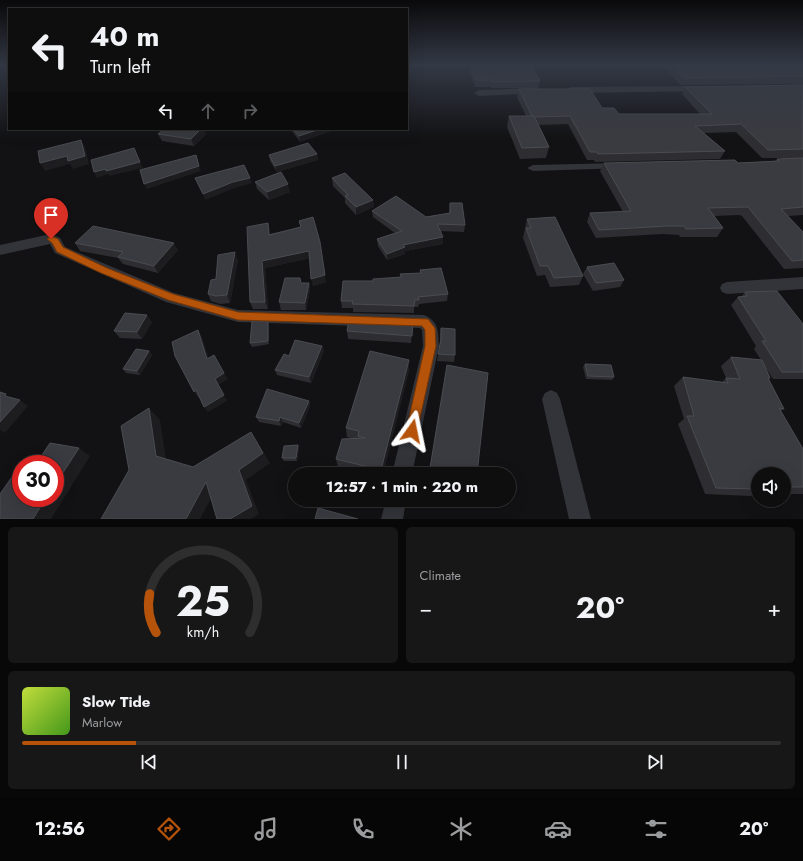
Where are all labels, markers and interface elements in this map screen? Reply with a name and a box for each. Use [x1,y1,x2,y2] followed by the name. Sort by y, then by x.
[90,16,159,57] text: 40 m
[24,24,76,76] icon: left
[90,54,150,80] text: Turn left
[155,100,177,122] icon: left
[197,100,219,122] icon: ahead
[239,100,261,122] icon: right
[34,198,68,239] pin
[40,204,62,226] icon: arrive
[391,410,433,452] position arrow
[12,455,64,507] speed limit sign: 30
[751,467,791,507] map controls
[751,467,791,507] button: sound
[326,476,478,498] text: 12:57 · 1 min · 220 m
[420,566,461,585] text: Climate
[176,571,230,632] text: 25
[576,586,624,629] text: 20°
[420,592,432,624] text: −
[767,592,781,624] text: +
[187,622,219,642] text: km/h
[82,691,150,713] text: Slow Tide
[82,713,122,732] text: Marlow
[138,751,160,773] icon: previous
[391,751,413,773] icon: pause
[644,751,666,773] icon: next
[155,815,183,843] icon: directions
[252,815,280,843] icon: music
[349,815,377,843] icon: phone
[447,815,475,843] icon: climate
[544,815,572,843] icon: car
[642,815,670,843] icon: filters
[35,816,85,842] text: 12:56
[739,816,768,842] text: 20°

